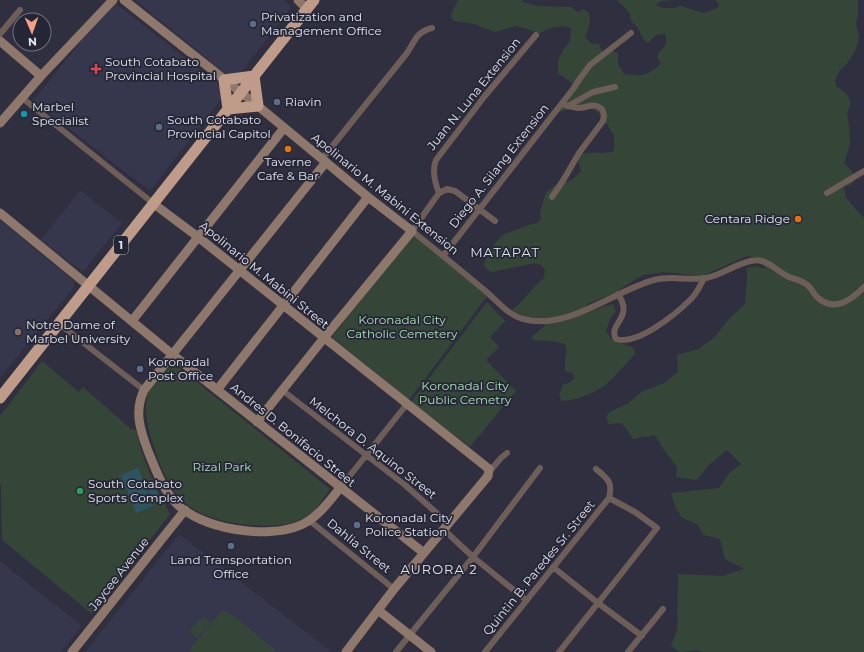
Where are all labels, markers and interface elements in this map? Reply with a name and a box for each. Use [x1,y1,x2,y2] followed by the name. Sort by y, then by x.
[261,9,382,38] place label: Privatization and Management Office
[12,12,52,52] north arrow
[248,19,258,29] marker: Privatization and Management Office
[423,34,524,154] street label: Juan N. Luna Extension
[28,35,37,49] text: N
[105,54,216,83] place label: South Cotabato Provincial Hospital
[90,63,102,75] marker: South Cotabato Provincial Hospital
[285,94,322,109] place label: Riavin
[272,97,282,107] marker: Riavin
[32,99,89,128] place label: Marbel Specialist
[445,101,552,231] street label: Diego A. Silang Extension
[19,109,29,119] marker: Marbel Specialist
[167,112,271,141] place label: South Cotabato Provincial Capitol
[154,122,164,132] marker: South Cotabato Provincial Capitol
[309,130,462,258] street label: Apolinario M. Mabini Extension
[283,144,293,154] marker: Taverne Cafe & Bar
[257,154,319,183] place label: Taverne Cafe & Bar
[705,211,790,226] place label: Centara Ridge
[793,214,803,224] marker: Centara Ridge
[197,218,332,332] street label: Apolinario M. Mabini Street
[114,236,128,254] road number: 1
[470,244,540,260] district label: MATAPAT
[347,312,458,341] park label: Koronadal City Catholic Cemetery
[26,317,131,346] place label: Notre Dame of Marbel University
[13,327,23,337] marker: Notre Dame of Marbel University
[148,354,213,383] place label: Koronadal Post Office
[135,364,145,374] marker: Koronadal Post Office
[419,378,512,407] park label: Koronadal City Public Cemetry
[228,379,359,490] street label: Andres D. Bonifacio Street
[307,393,440,502] street label: Melchora D. Aquino Street
[193,459,252,474] park label: Rizal Park
[88,476,184,505] place label: South Cotabato Sports Complex
[75,486,85,496] marker: South Cotabato Sports Complex
[479,497,598,638] street label: Quintin B. Paredes Sr. Street
[365,510,453,539] place label: Koronadal City Police Station
[324,515,394,576] street label: Dahlia Street
[352,520,362,530] marker: Koronadal City Police Station
[85,534,152,614] street label: Jaycee Avenue
[226,541,236,551] marker: Land Transportation Office
[170,552,292,581] place label: Land Transportation Office
[400,561,478,577] district label: AURORA 2

